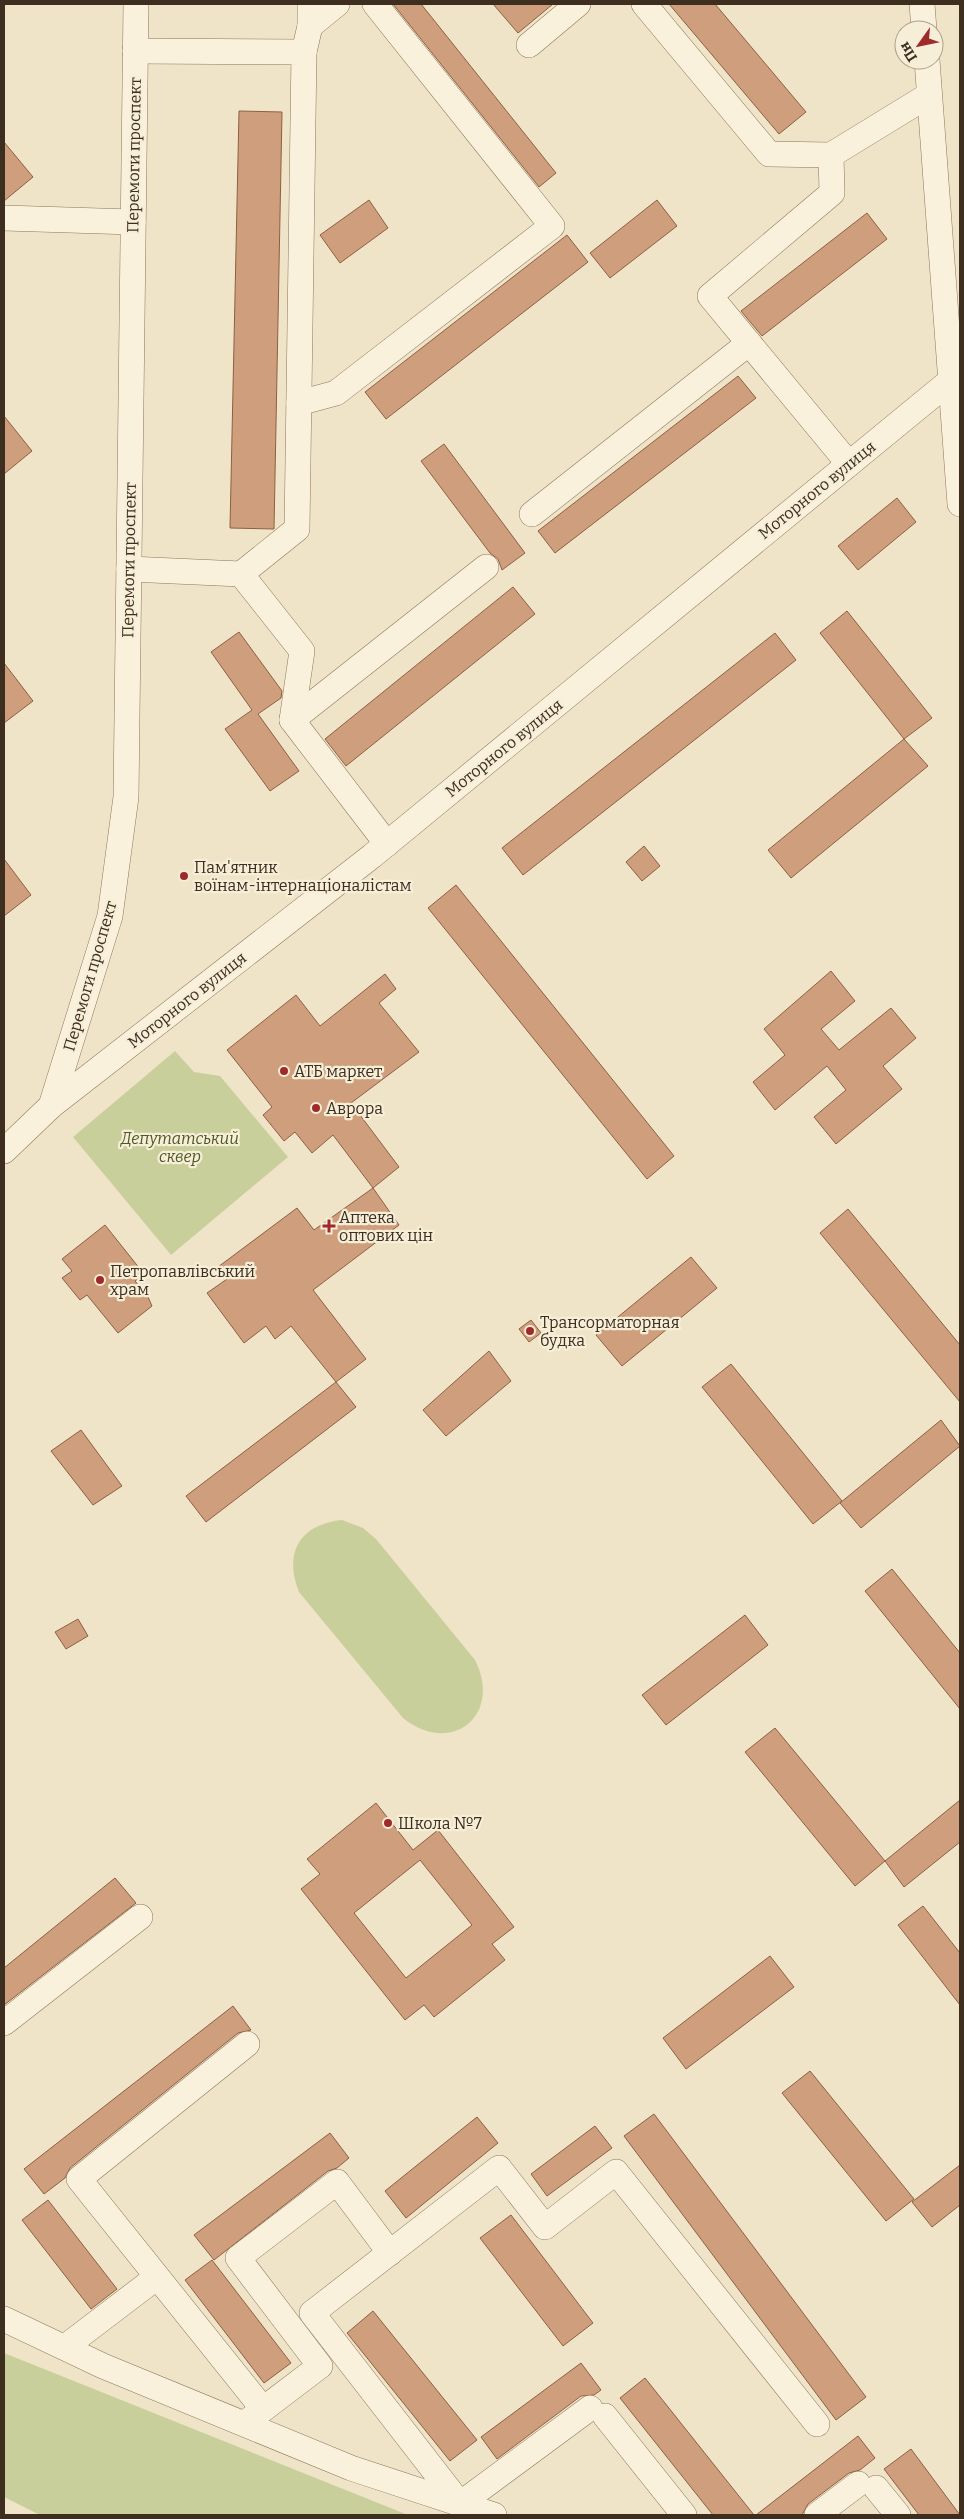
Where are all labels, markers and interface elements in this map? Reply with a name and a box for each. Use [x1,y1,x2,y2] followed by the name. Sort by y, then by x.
[894,20,944,70] north arrow
[896,39,921,65] text: Пн
[123,77,145,233] street label: Перемоги проспект
[755,437,879,543] street label: Моторного вулиця
[118,482,140,638] street label: Перемоги проспект
[442,695,566,801] street label: Моторного вулиця
[194,858,411,895] place label: Пам'ятник воїнам-інтернаціоналістам
[178,870,190,882] marker: Пам'ятник воїнам-інтернаціоналістам
[59,899,121,1053] street label: Перемоги проспект
[124,948,250,1052] street label: Моторного вулиця
[294,1062,382,1081] place label: АТБ маркет
[278,1065,290,1077] marker: АТБ маркет
[326,1099,383,1118] place label: Аврора
[310,1102,322,1114] marker: Аврора
[120,1129,239,1166] park label: Депутатський сквер
[339,1208,433,1245] place label: Аптека оптових цін
[323,1220,335,1232] marker: Аптека оптових цін
[110,1262,255,1299] place label: Петропавлівський храм
[94,1274,106,1286] marker: Петропавлівський храм
[540,1313,680,1350] place label: Трансорматорная будка
[524,1325,536,1337] marker: Трансорматорная будка
[398,1814,482,1833] place label: Школа №7
[382,1817,394,1829] marker: Школа №7

